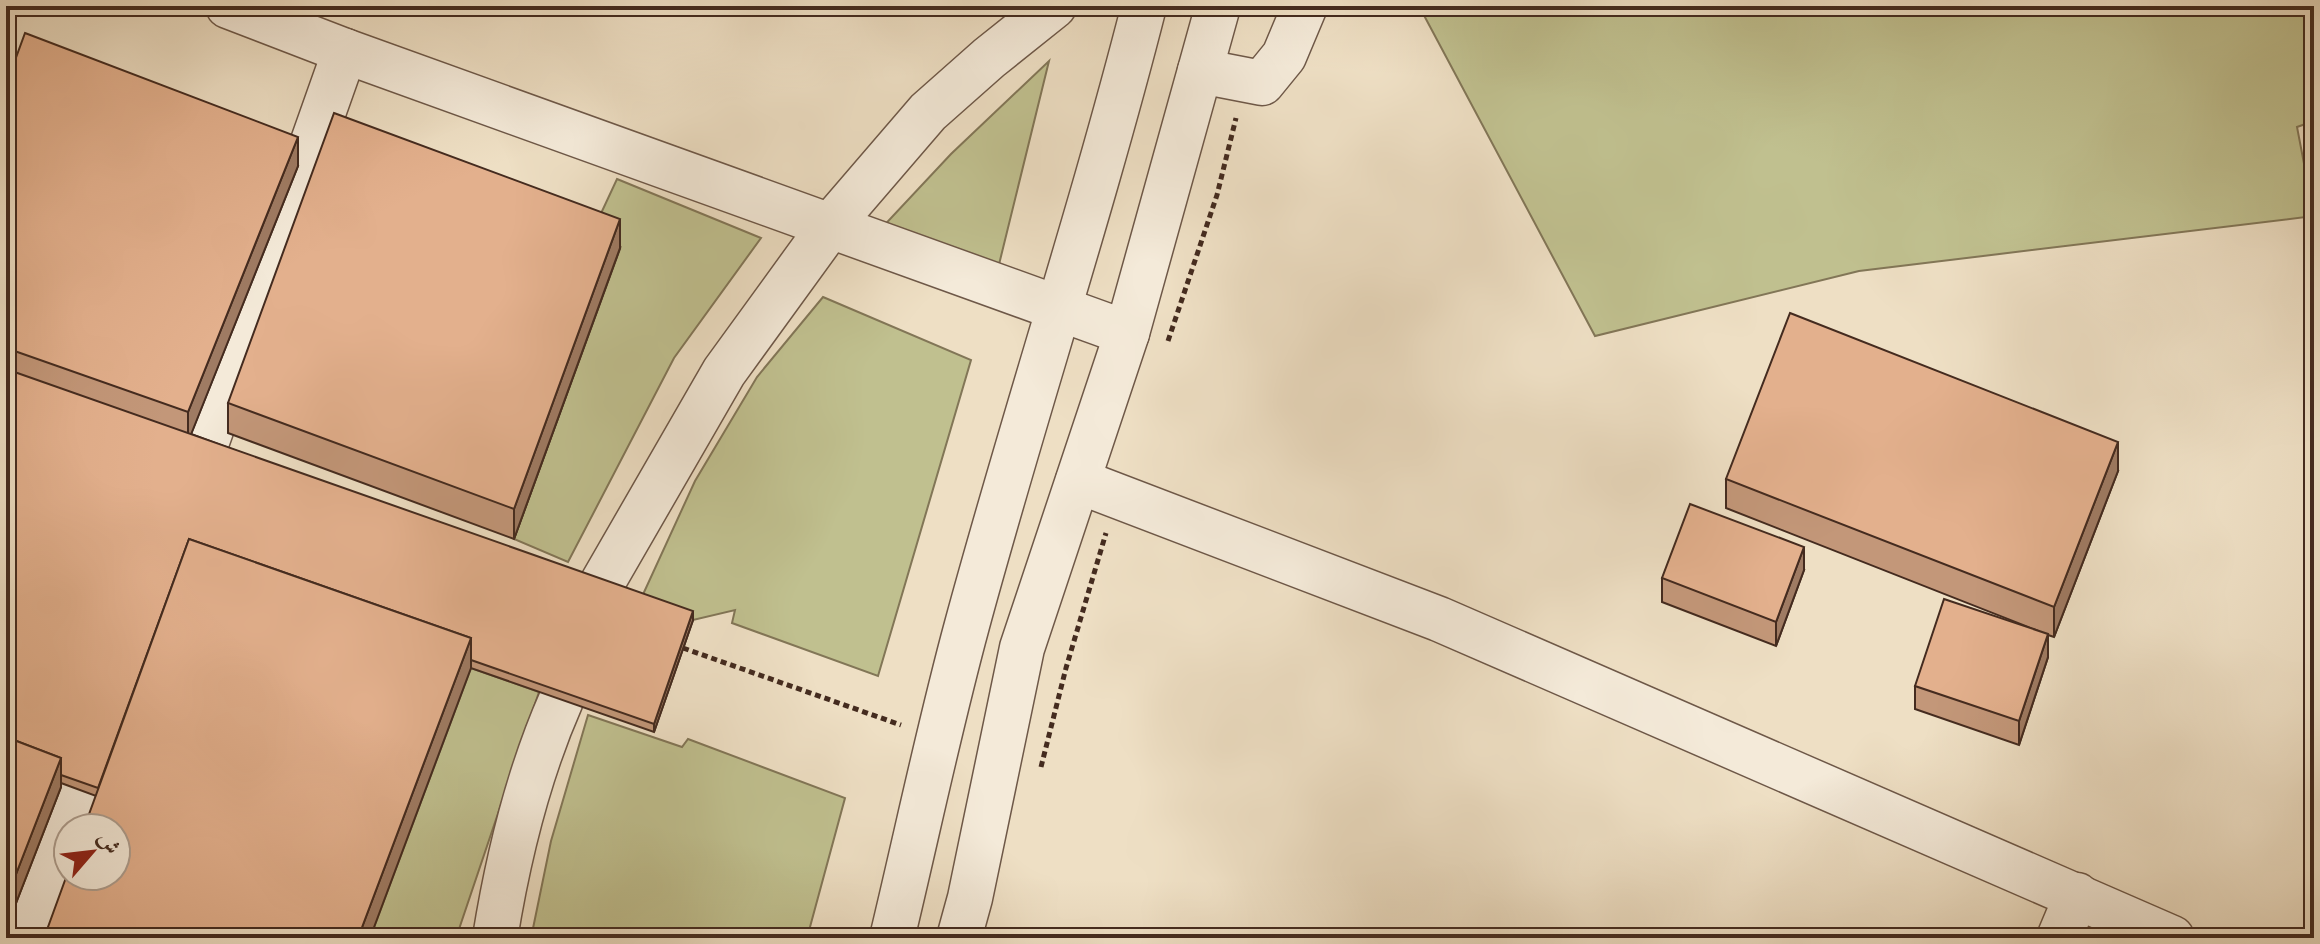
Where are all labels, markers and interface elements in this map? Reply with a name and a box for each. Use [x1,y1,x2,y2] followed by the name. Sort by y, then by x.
[52,812,132,892] north arrow
[90,825,129,860] text: ش

